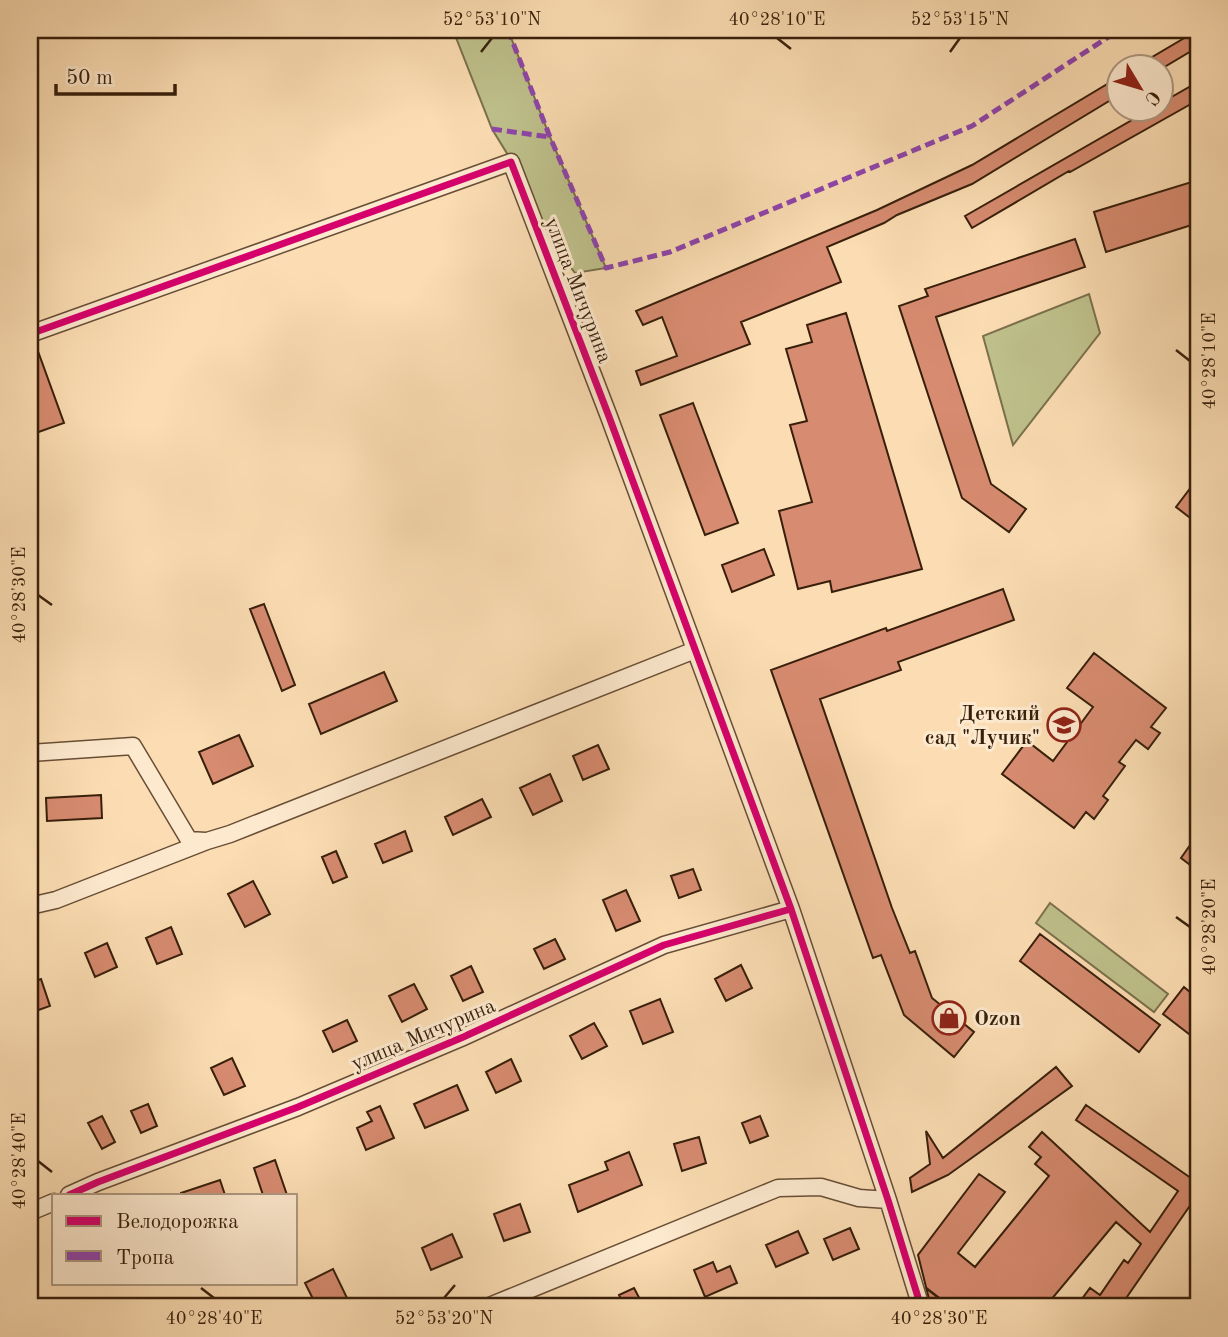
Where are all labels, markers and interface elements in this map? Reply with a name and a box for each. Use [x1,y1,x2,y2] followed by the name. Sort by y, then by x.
[443,11,541,29] text: 52°53'10"N
[729,11,825,29] text: 40°28'10"E
[911,11,1009,29] text: 52°53'15"N
[56,52,175,96] scale bar
[1106,52,1176,122] north arrow
[66,68,113,89] text: 50 m
[1140,86,1163,108] text: С
[540,215,615,366] street label: улица Мичурина
[1201,313,1219,409] text: 40°28'10"E
[11,547,29,643] text: 40°28'30"E
[925,704,1040,749] place label: Детский сад "Лучик"
[1045,706,1083,744] school or university icon: Детский сад "Лучик"
[1201,879,1219,975] text: 40°28'20"E
[349,996,499,1075] street label: улица Мичурина
[930,999,968,1037] shop icon: Ozon
[974,1009,1021,1030] place label: Ozon
[11,1113,29,1209] text: 40°28'40"E
[52,1194,298,1284] legend
[116,1212,239,1233] text: Велодорожка
[116,1248,174,1269] text: Тропа
[166,1310,262,1328] text: 40°28'40"E
[395,1310,493,1328] text: 52°53'20"N
[891,1310,987,1328] text: 40°28'30"E

